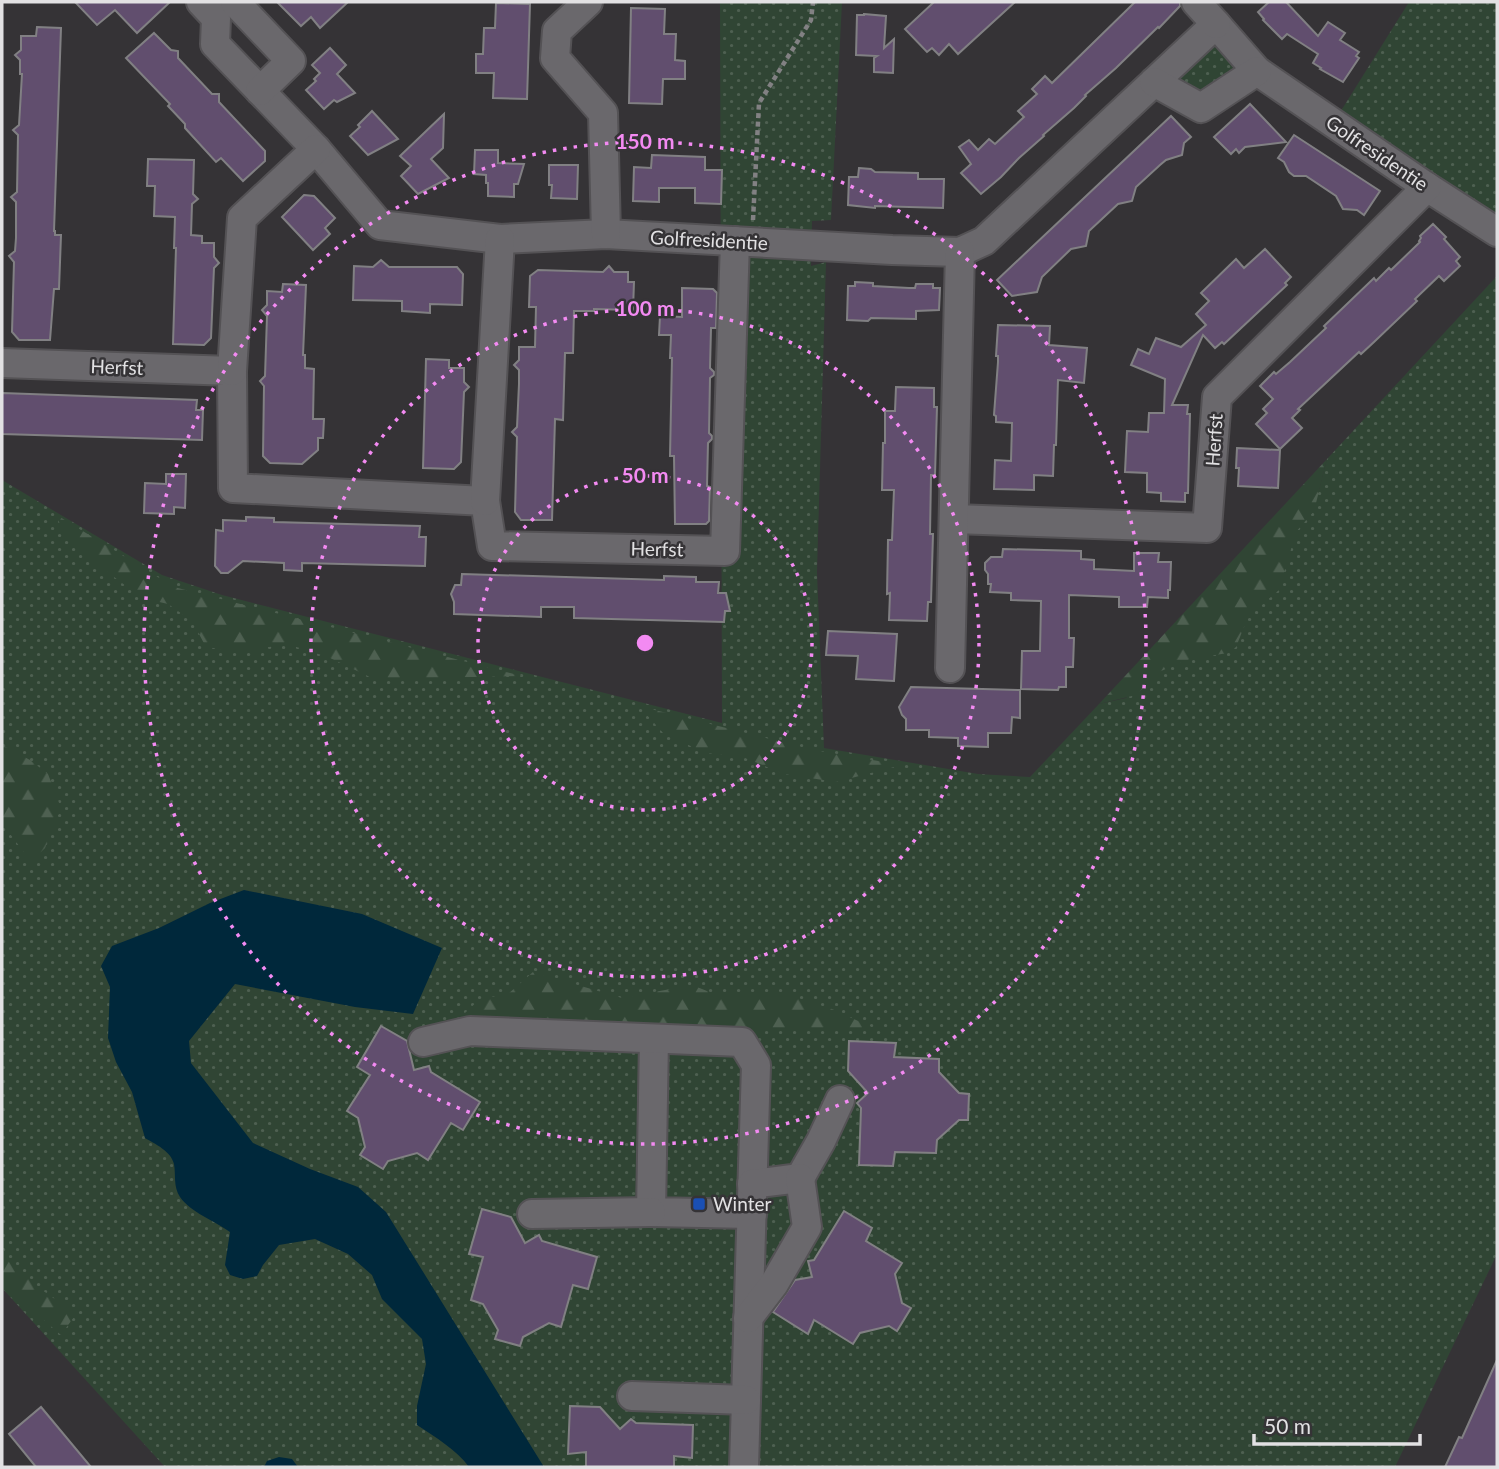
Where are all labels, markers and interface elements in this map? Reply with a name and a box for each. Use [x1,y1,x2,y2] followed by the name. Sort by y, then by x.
[1322,110,1433,195] street label: Golfresidentie
[615,128,675,153] text: 150 m
[650,225,769,254] street label: Golfresidentie
[615,295,675,320] text: 100 m
[90,354,144,379] street label: Herfst
[1200,413,1227,467] street label: Herfst
[621,462,669,487] text: 50 m
[630,537,684,560] street label: Herfst
[633,631,657,655] centre of rings
[713,1192,771,1215] place label: Winter
[691,1196,707,1212] marker: Winter
[1254,1402,1420,1446] scale bar
[1264,1413,1311,1438] text: 50 m

